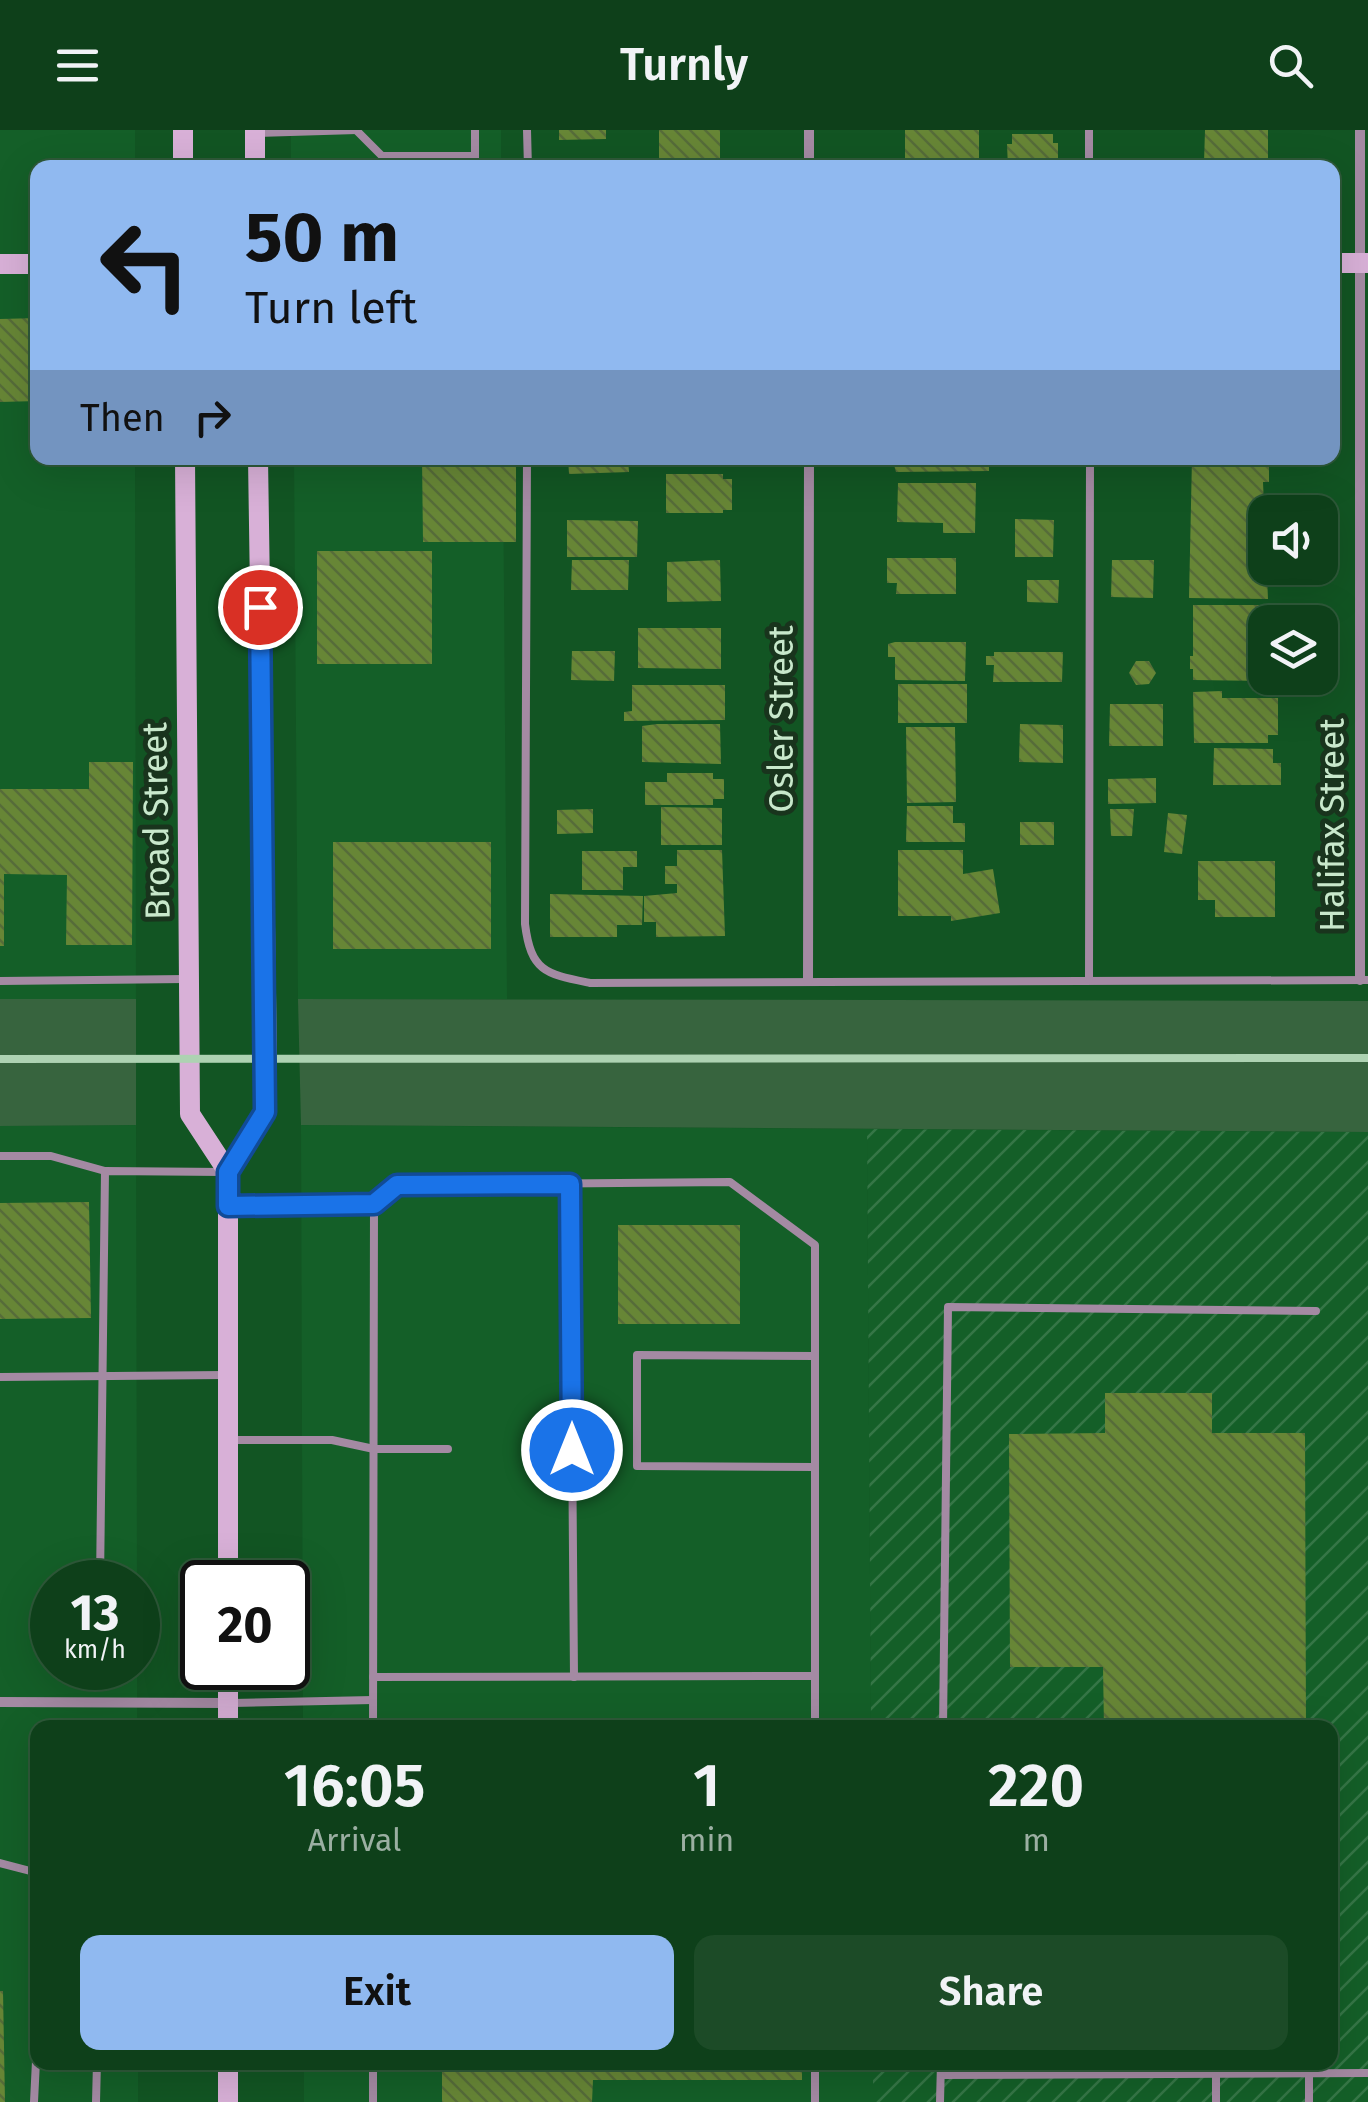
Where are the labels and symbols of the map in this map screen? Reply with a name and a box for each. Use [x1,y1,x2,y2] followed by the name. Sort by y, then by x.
[218,565,303,650] pin
[760,625,802,813] street label: Osler Street
[1311,718,1353,932] street label: Halifax Street
[133,721,179,920] street label: Broad Street
[520,1398,624,1502] position arrow
[180,1560,310,1690] speed limit sign: 20

